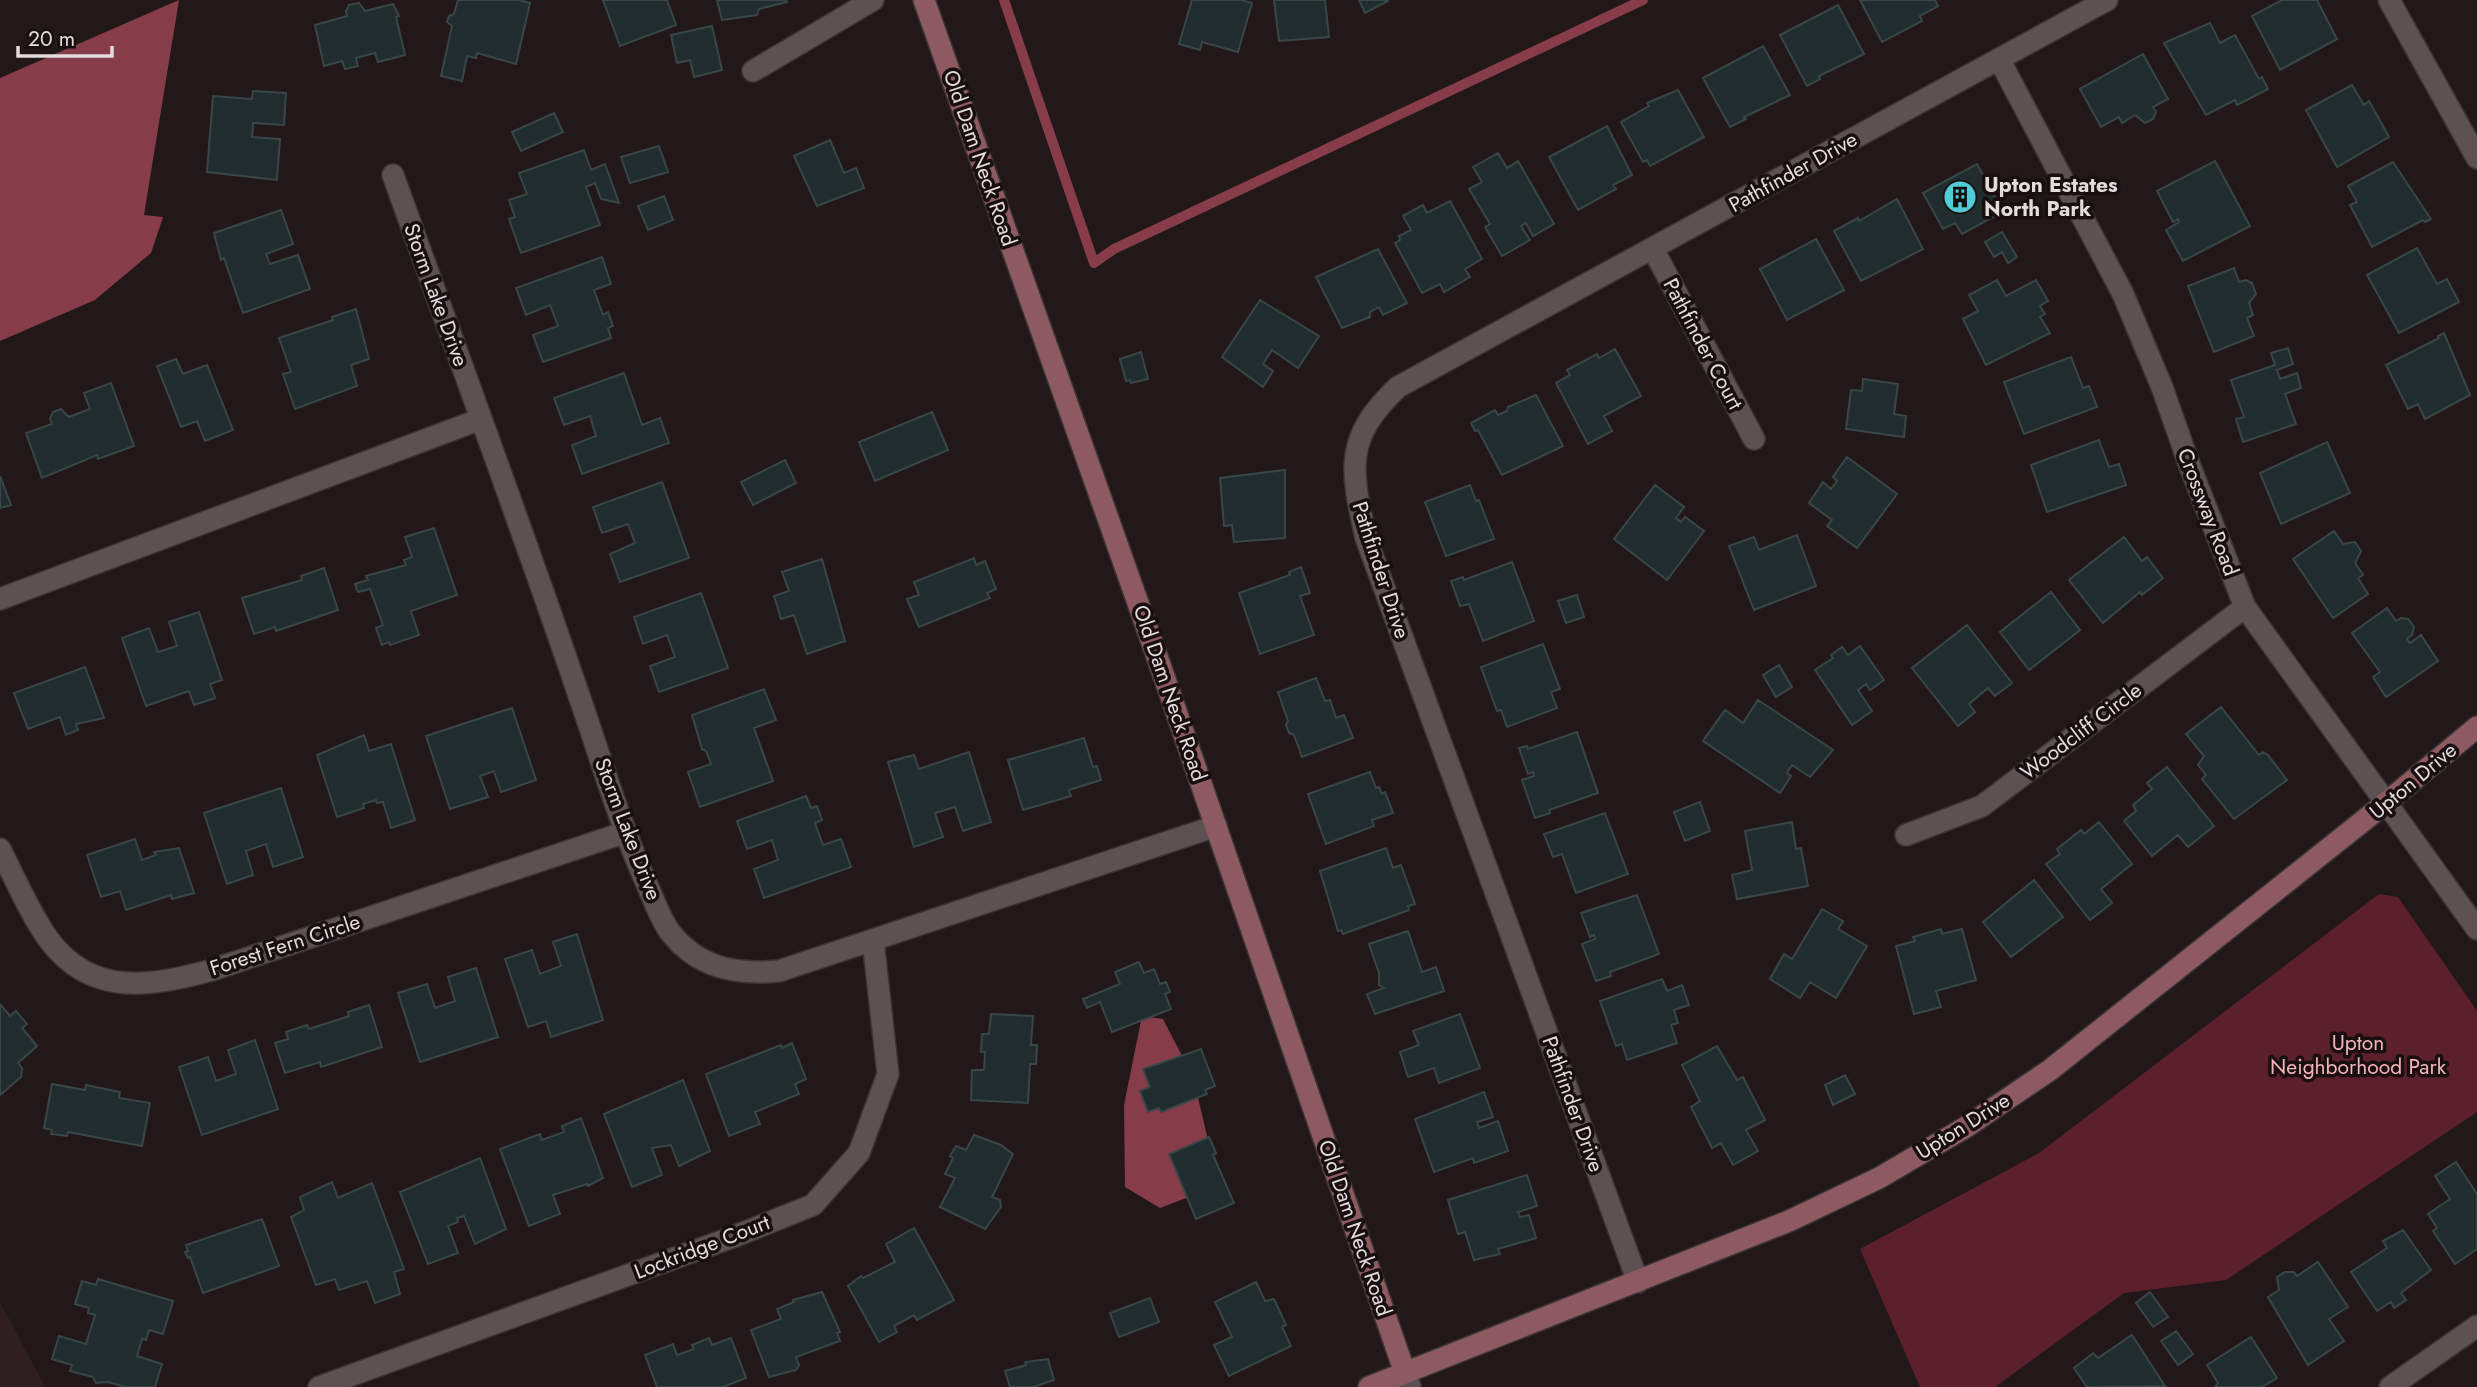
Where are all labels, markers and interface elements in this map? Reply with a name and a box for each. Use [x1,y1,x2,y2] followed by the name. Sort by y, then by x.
[18,14,112,58] scale bar
[28,24,75,54] text: 20 m
[936,66,1024,250] street label: Old Dam Neck Road
[1723,124,1863,220] street label: Pathfinder Drive
[1984,170,2118,224] place label: Upton Estates North Park
[1941,178,1979,216] building icon: Upton Estates North Park
[396,219,476,371] street label: Storm Lake Drive
[1656,273,1750,415] street label: Pathfinder Court
[2170,444,2246,580] street label: Crossway Road
[1345,498,1417,643] street label: Pathfinder Drive
[1126,601,1214,785] street label: Old Dam Neck Road
[2014,675,2148,787] street label: Woodcliff Circle
[2363,735,2463,826] street label: Upton Drive
[587,754,669,905] street label: Storm Lake Drive
[206,907,364,983] street label: Forest Fern Circle
[2270,1028,2447,1082] park label: Upton Neighborhood Park
[1535,1032,1612,1176] street label: Pathfinder Drive
[1910,1085,2016,1167] street label: Upton Drive
[1311,1136,1399,1320] street label: Old Dam Neck Road
[630,1207,774,1287] street label: Lockridge Court

